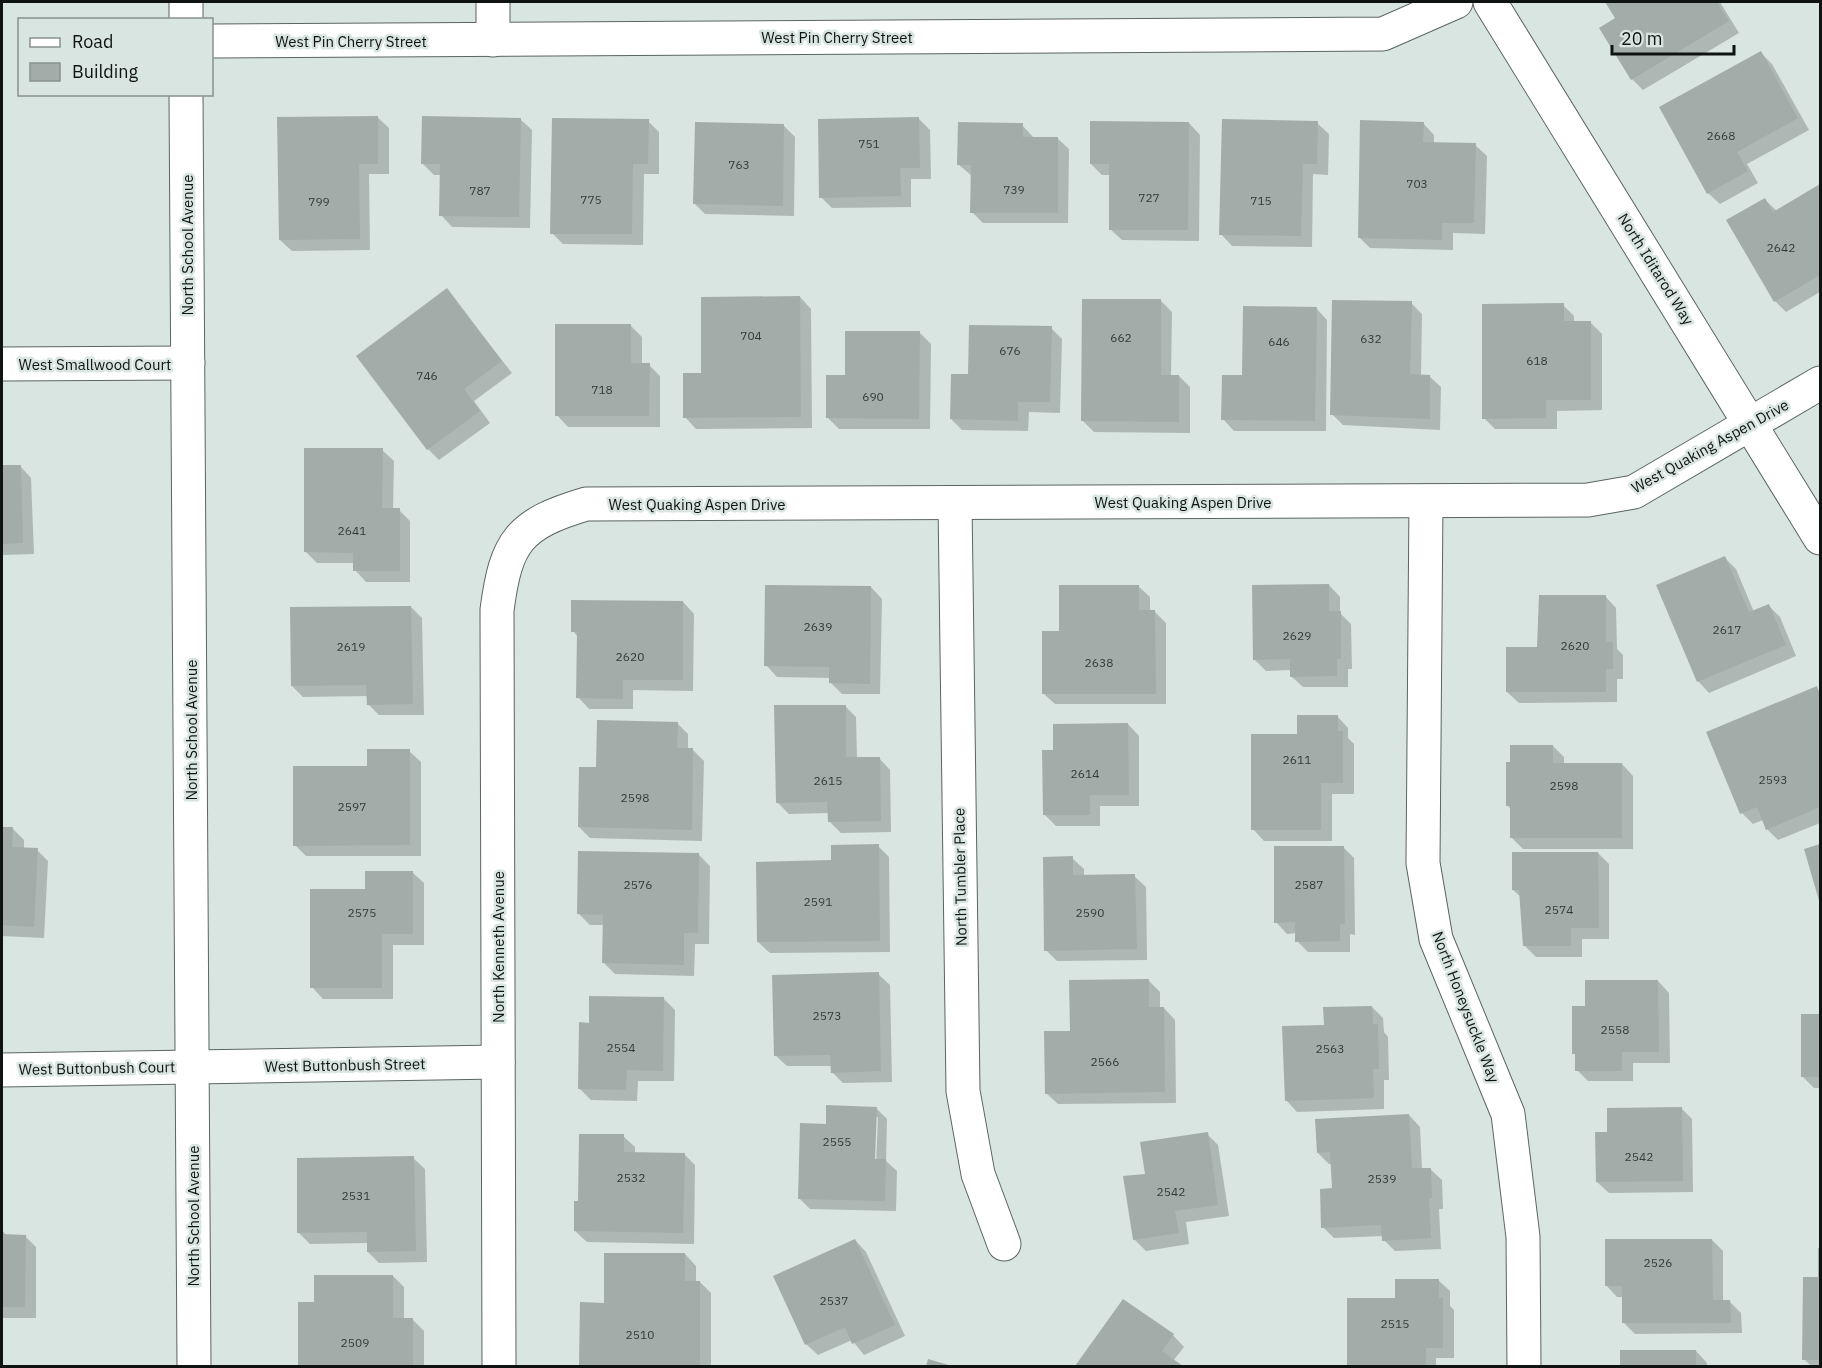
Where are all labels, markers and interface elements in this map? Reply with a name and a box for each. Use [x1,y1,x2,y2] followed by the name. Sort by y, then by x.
[18,18,213,96] legend
[1612,18,1734,56] scale bar
[1621,27,1663,50] text: 20 m
[761,28,913,47] street label: West Pin Cherry Street
[72,30,113,53] text: Road
[275,32,427,51] street label: West Pin Cherry Street
[72,60,139,83] text: Building
[1707,128,1735,143] house number: 2668
[858,136,880,151] house number: 751
[728,157,750,172] house number: 763
[178,174,197,316] street label: North School Avenue
[1406,176,1428,191] house number: 703
[1003,182,1025,197] house number: 739
[469,183,491,198] house number: 787
[1138,190,1160,205] house number: 727
[580,192,602,207] house number: 775
[1250,193,1272,208] house number: 715
[308,194,330,209] house number: 799
[1614,210,1698,329] street label: North Iditarod Way
[1767,240,1795,255] house number: 2642
[740,328,762,343] house number: 704
[1110,330,1132,345] house number: 662
[1360,331,1382,346] house number: 632
[1268,334,1290,349] house number: 646
[999,343,1021,358] house number: 676
[1526,353,1548,368] house number: 618
[19,355,171,374] street label: West Smallwood Court
[416,368,438,383] house number: 746
[591,382,613,397] house number: 718
[862,389,884,404] house number: 690
[1628,395,1792,497] street label: West Quaking Aspen Drive
[1095,493,1271,512] street label: West Quaking Aspen Drive
[609,495,785,514] street label: West Quaking Aspen Drive
[338,523,366,538] house number: 2641
[804,619,832,634] house number: 2639
[1713,622,1741,637] house number: 2617
[1283,628,1311,643] house number: 2629
[1561,638,1589,653] house number: 2620
[337,639,365,654] house number: 2619
[616,649,644,664] house number: 2620
[1085,655,1113,670] house number: 2638
[182,659,201,801] street label: North School Avenue
[1283,752,1311,767] house number: 2611
[1071,766,1099,781] house number: 2614
[1759,772,1787,787] house number: 2593
[814,773,842,788] house number: 2615
[1550,778,1578,793] house number: 2598
[621,790,649,805] house number: 2598
[338,799,366,814] house number: 2597
[949,808,971,946] street label: North Tumbler Place
[489,871,508,1023] street label: North Kenneth Avenue
[624,877,652,892] house number: 2576
[1295,877,1323,892] house number: 2587
[804,894,832,909] house number: 2591
[1545,902,1573,917] house number: 2574
[348,905,376,920] house number: 2575
[1076,905,1104,920] house number: 2590
[1428,929,1504,1086] street label: North Honeysuckle Way
[813,1008,841,1023] house number: 2573
[1601,1022,1629,1037] house number: 2558
[607,1040,635,1055] house number: 2554
[1316,1041,1344,1056] house number: 2563
[265,1054,425,1076] street label: West Buttonbush Street
[1091,1054,1119,1069] house number: 2566
[19,1057,175,1079] street label: West Buttonbush Court
[823,1134,851,1149] house number: 2555
[184,1145,203,1287] street label: North School Avenue
[1625,1149,1653,1164] house number: 2542
[617,1170,645,1185] house number: 2532
[1368,1171,1396,1186] house number: 2539
[1157,1184,1185,1199] house number: 2542
[342,1188,370,1203] house number: 2531
[1644,1255,1672,1270] house number: 2526
[820,1293,848,1308] house number: 2537
[1381,1316,1409,1331] house number: 2515
[626,1327,654,1342] house number: 2510
[341,1335,369,1350] house number: 2509

